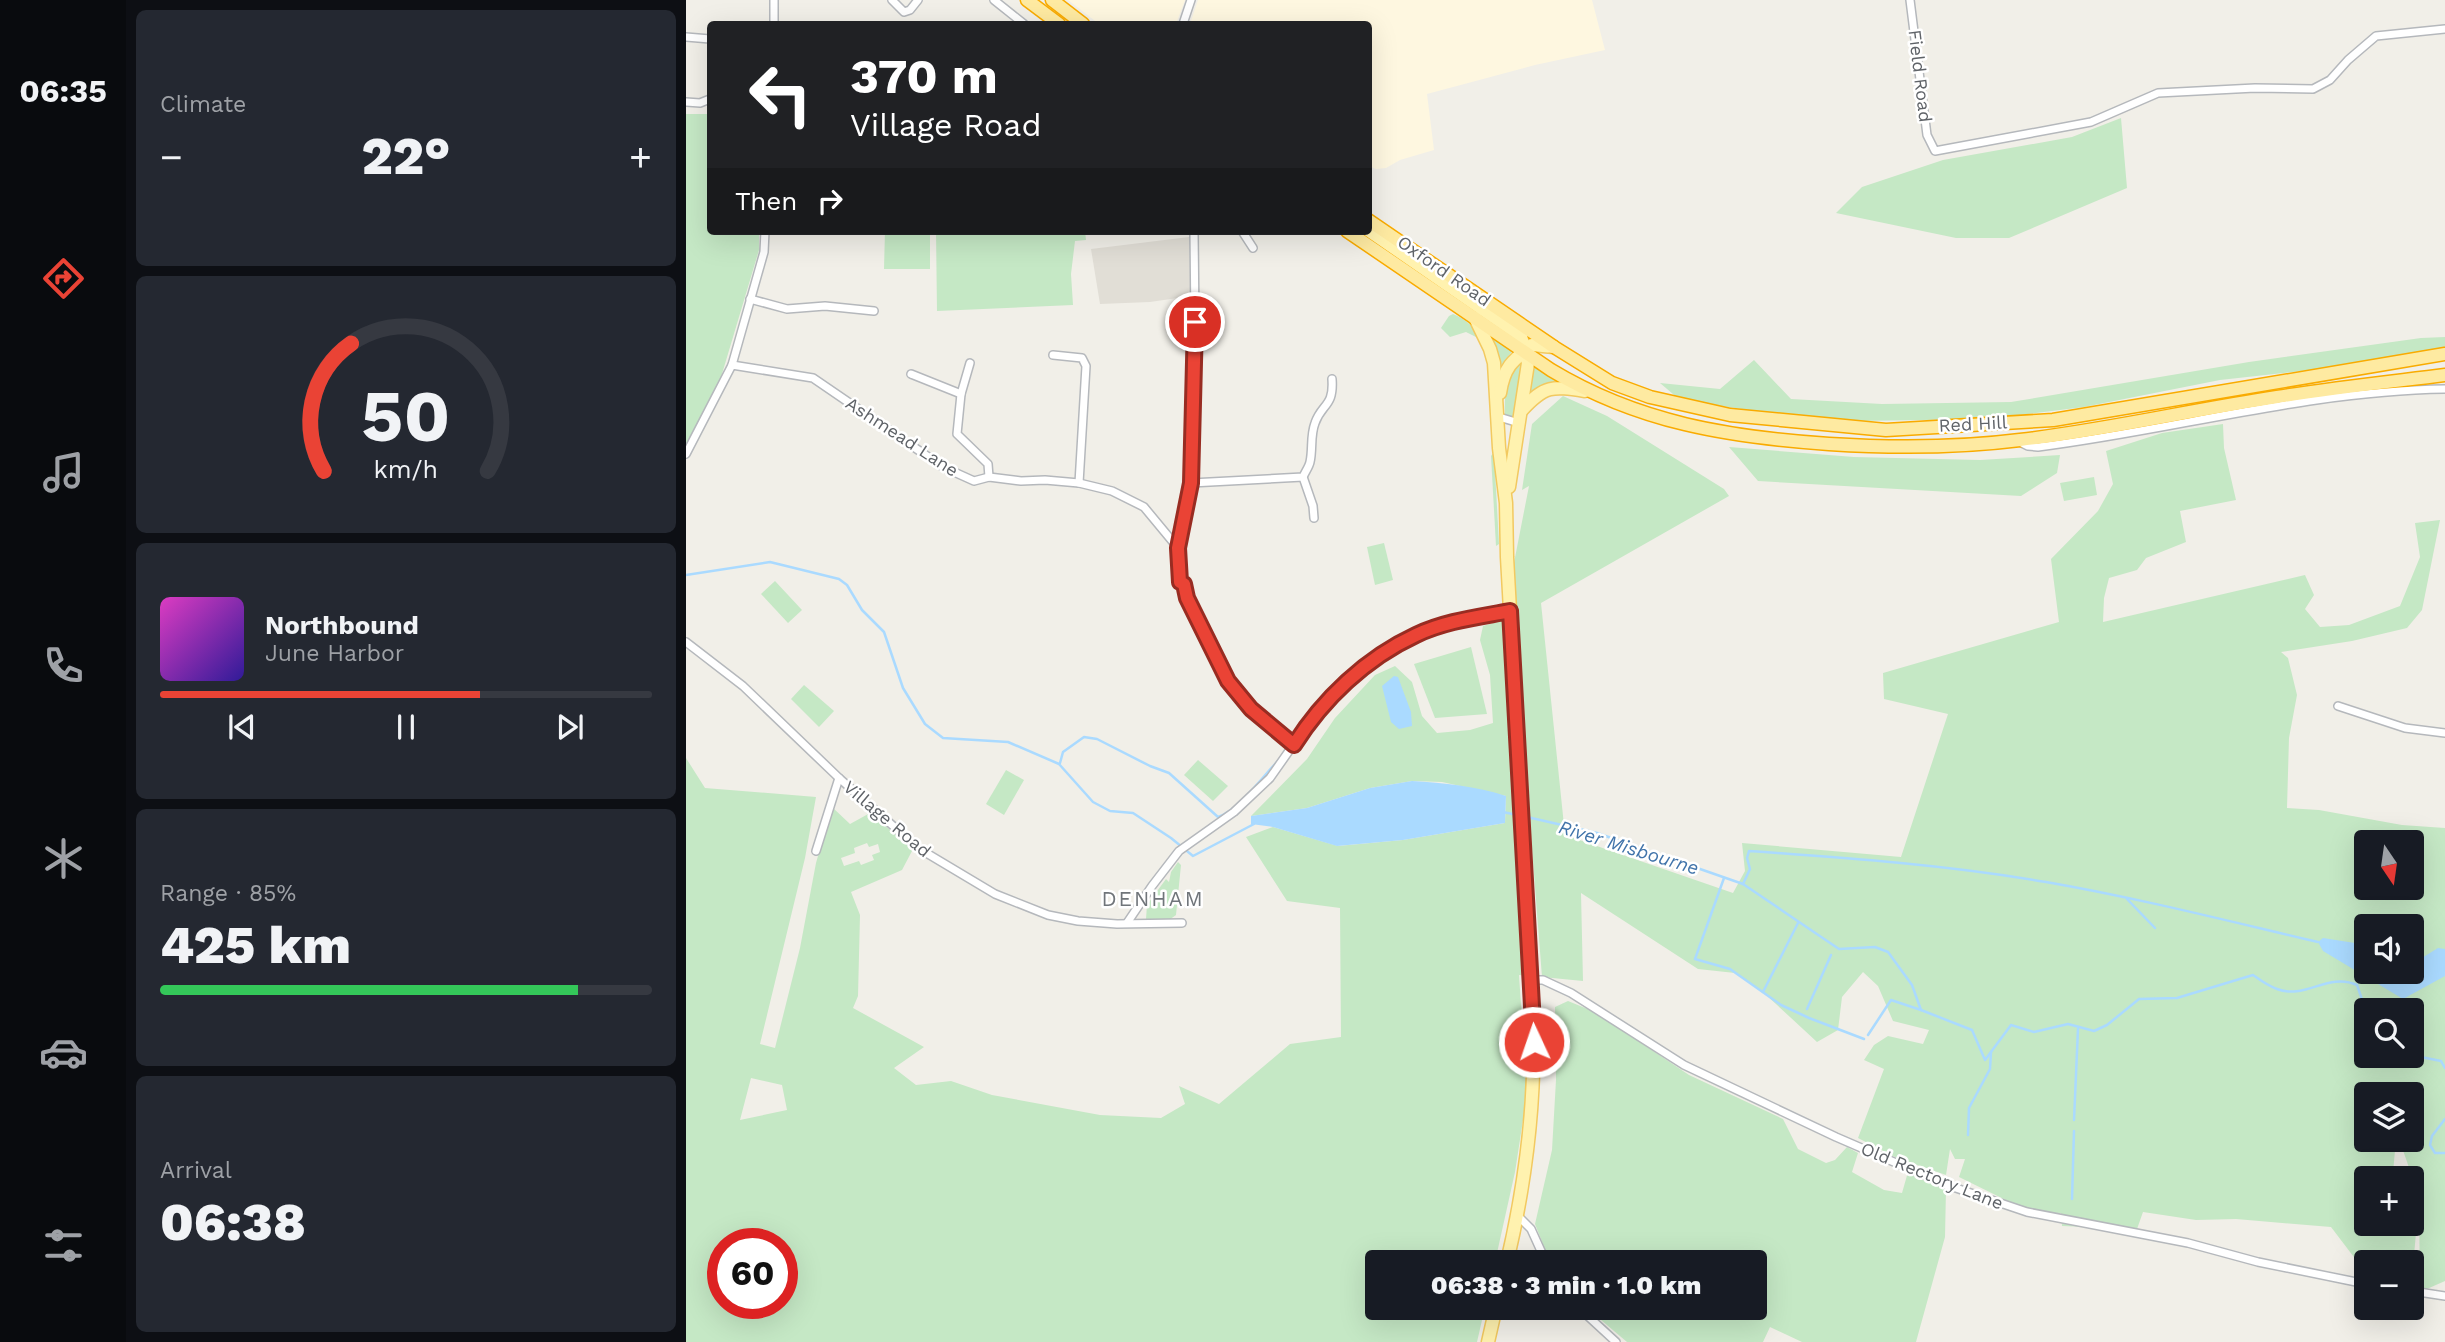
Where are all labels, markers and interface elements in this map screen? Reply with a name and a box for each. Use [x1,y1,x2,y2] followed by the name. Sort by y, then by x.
[1904,28,1937,123] street label: Field Road
[850,47,998,105] text: 370 m
[735,49,826,140] icon: left
[19,72,107,110] text: 06:35
[160,91,246,118] text: Climate
[850,106,1041,144] text: Village Road
[362,126,450,187] text: 22°
[160,135,183,179] text: −
[629,135,652,179] text: +
[811,182,849,220] icon: right
[735,186,797,216] text: Then
[1394,231,1495,310] street label: Oxford Road
[39,254,88,303] icon: directions
[1165,292,1225,352] pin
[1176,303,1214,341] icon: arrive
[361,373,451,459] text: 50
[842,392,963,481] street label: Ashmead Lane
[1938,411,2008,436] street label: Red Hill
[39,448,88,497] icon: music
[374,454,438,483] text: km/h
[265,610,419,640] text: Northbound
[265,640,404,667] text: June Harbor
[39,641,88,690] icon: phone
[223,708,261,746] icon: previous
[387,708,425,746] icon: pause
[551,708,589,746] icon: next
[839,776,935,861] street label: Village Road
[1556,815,1702,880] water label: River Misbourne
[2354,830,2424,900] north arrow
[2354,830,2424,1320] map controls
[39,834,88,883] icon: climate
[160,880,296,907] text: Range · 85%
[1101,886,1205,911] district label: DENHAM
[2354,914,2424,984] button: sound
[160,915,351,976] text: 425 km
[2354,998,2424,1068] button: search
[1497,1005,1571,1079] position arrow
[39,1028,88,1077] icon: car
[2354,1082,2424,1152] button: layers
[1858,1137,2006,1214] street label: Old Rectory Lane
[160,1157,232,1184] text: Arrival
[2354,1166,2424,1236] button: +
[160,1192,306,1253] text: 06:38
[39,1221,88,1270] icon: filters
[707,1228,798,1319] speed limit sign: 60
[2354,1250,2424,1320] button: −
[1431,1270,1701,1300] text: 06:38 · 3 min · 1.0 km

